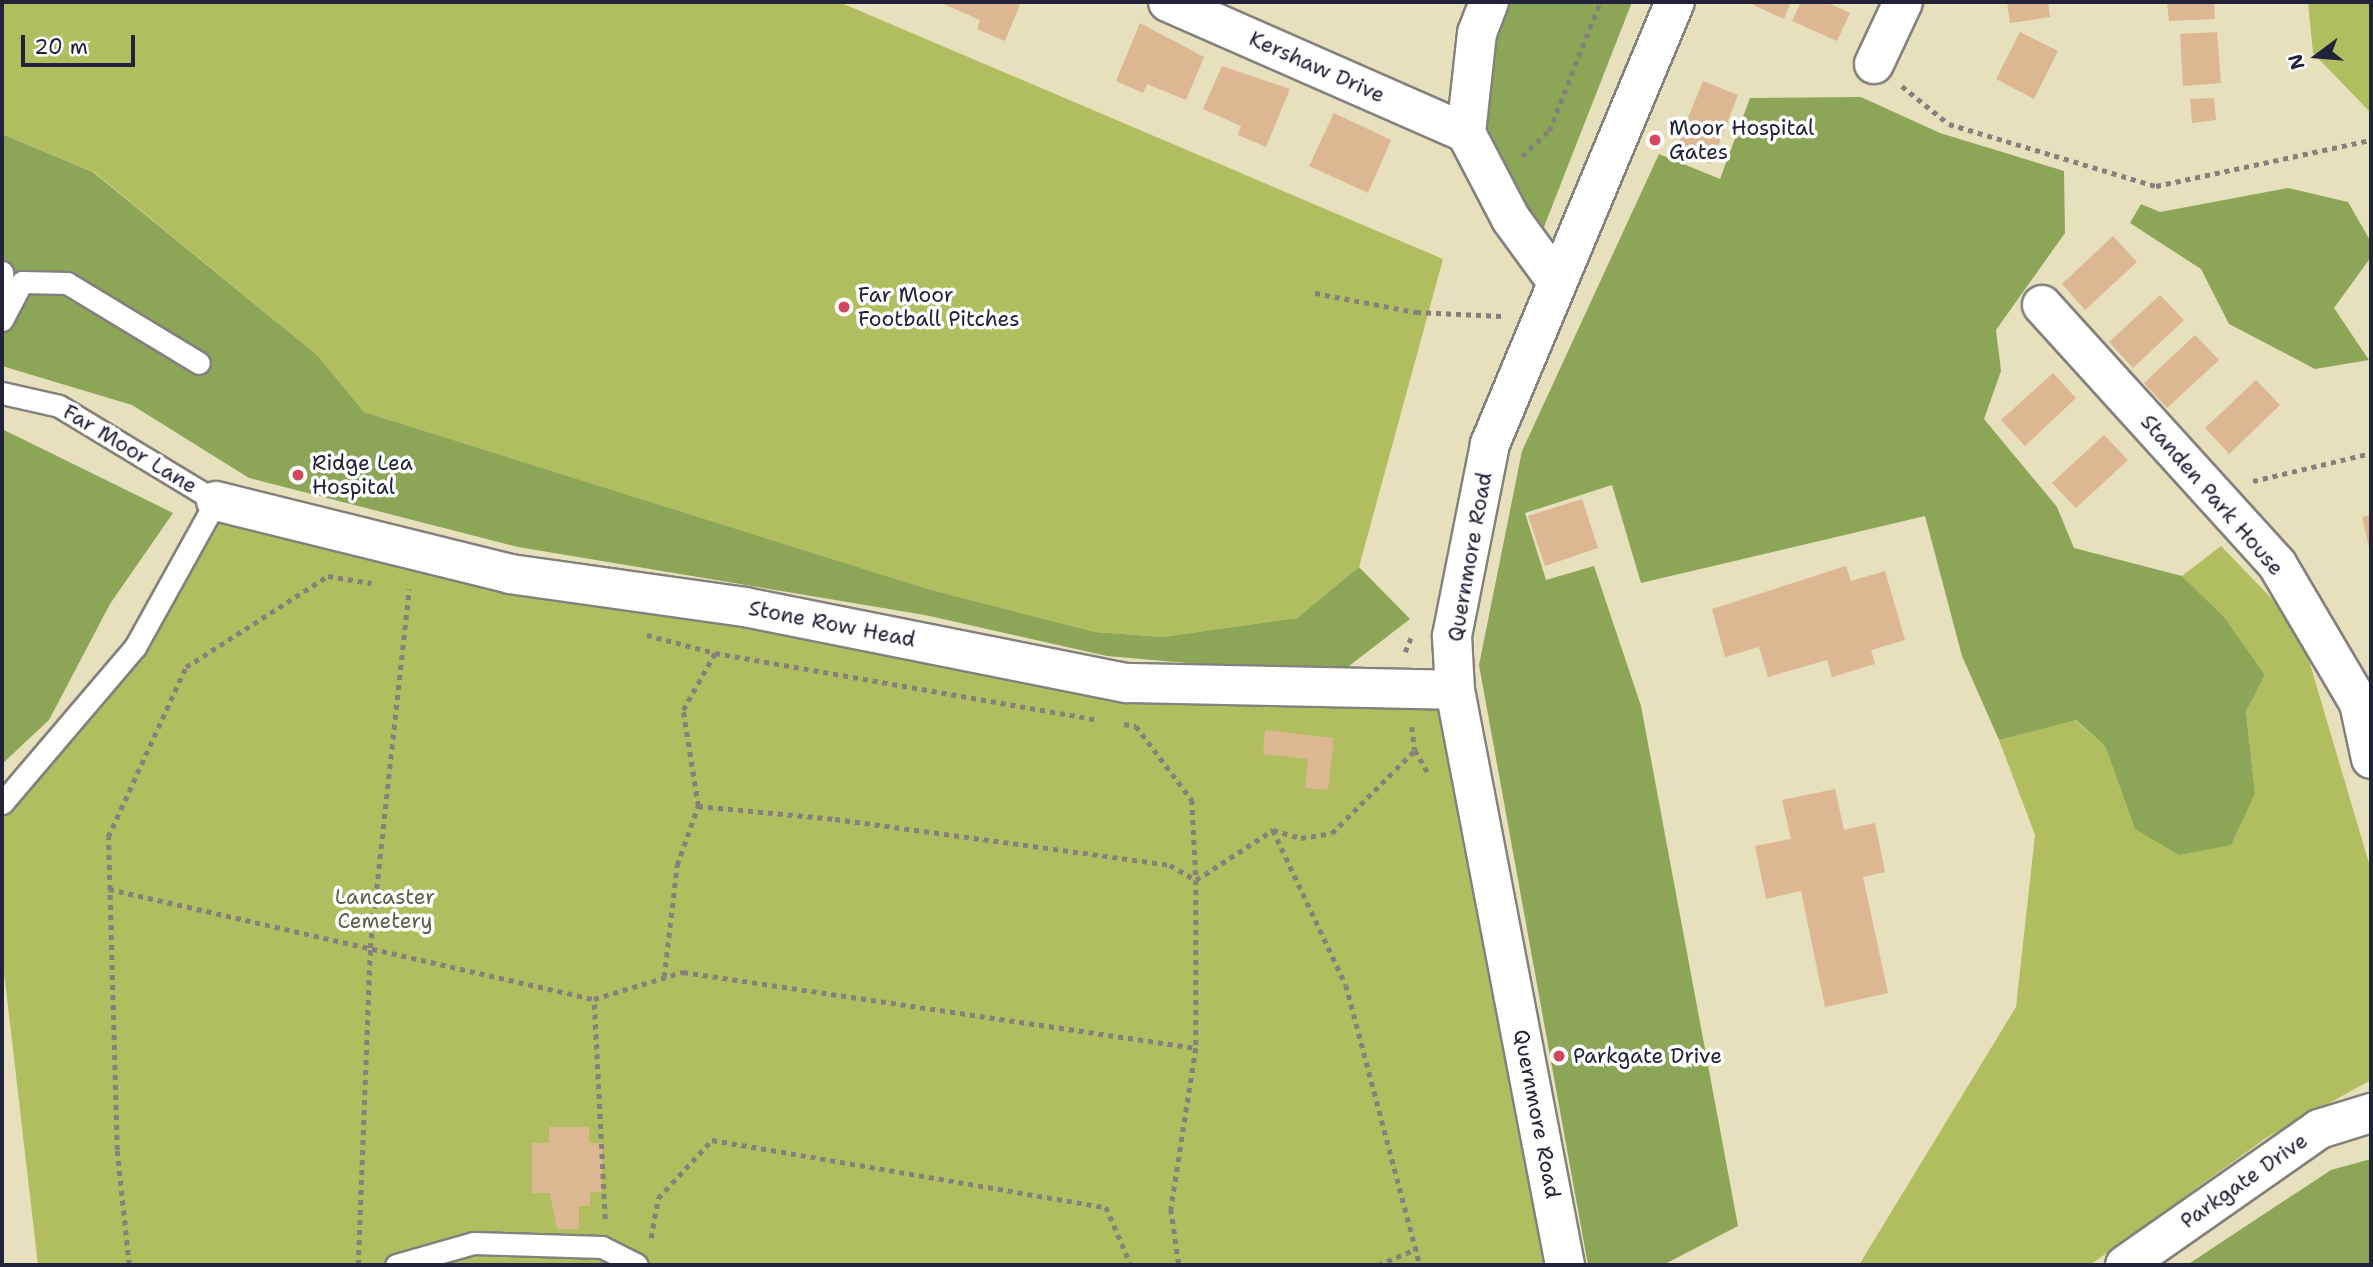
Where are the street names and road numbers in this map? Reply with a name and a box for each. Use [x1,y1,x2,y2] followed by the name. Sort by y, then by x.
[1245,26,1389,108] street label: Kershaw Drive
[58,399,202,499] street label: Far Moor Lane
[2135,409,2289,581] street label: Standen Park House
[1443,470,1497,644] street label: Quernmore Road
[746,595,918,653] street label: Stone Row Head
[1508,1027,1566,1201] street label: Quernmore Road
[2176,1128,2312,1234] street label: Parkgate Drive

